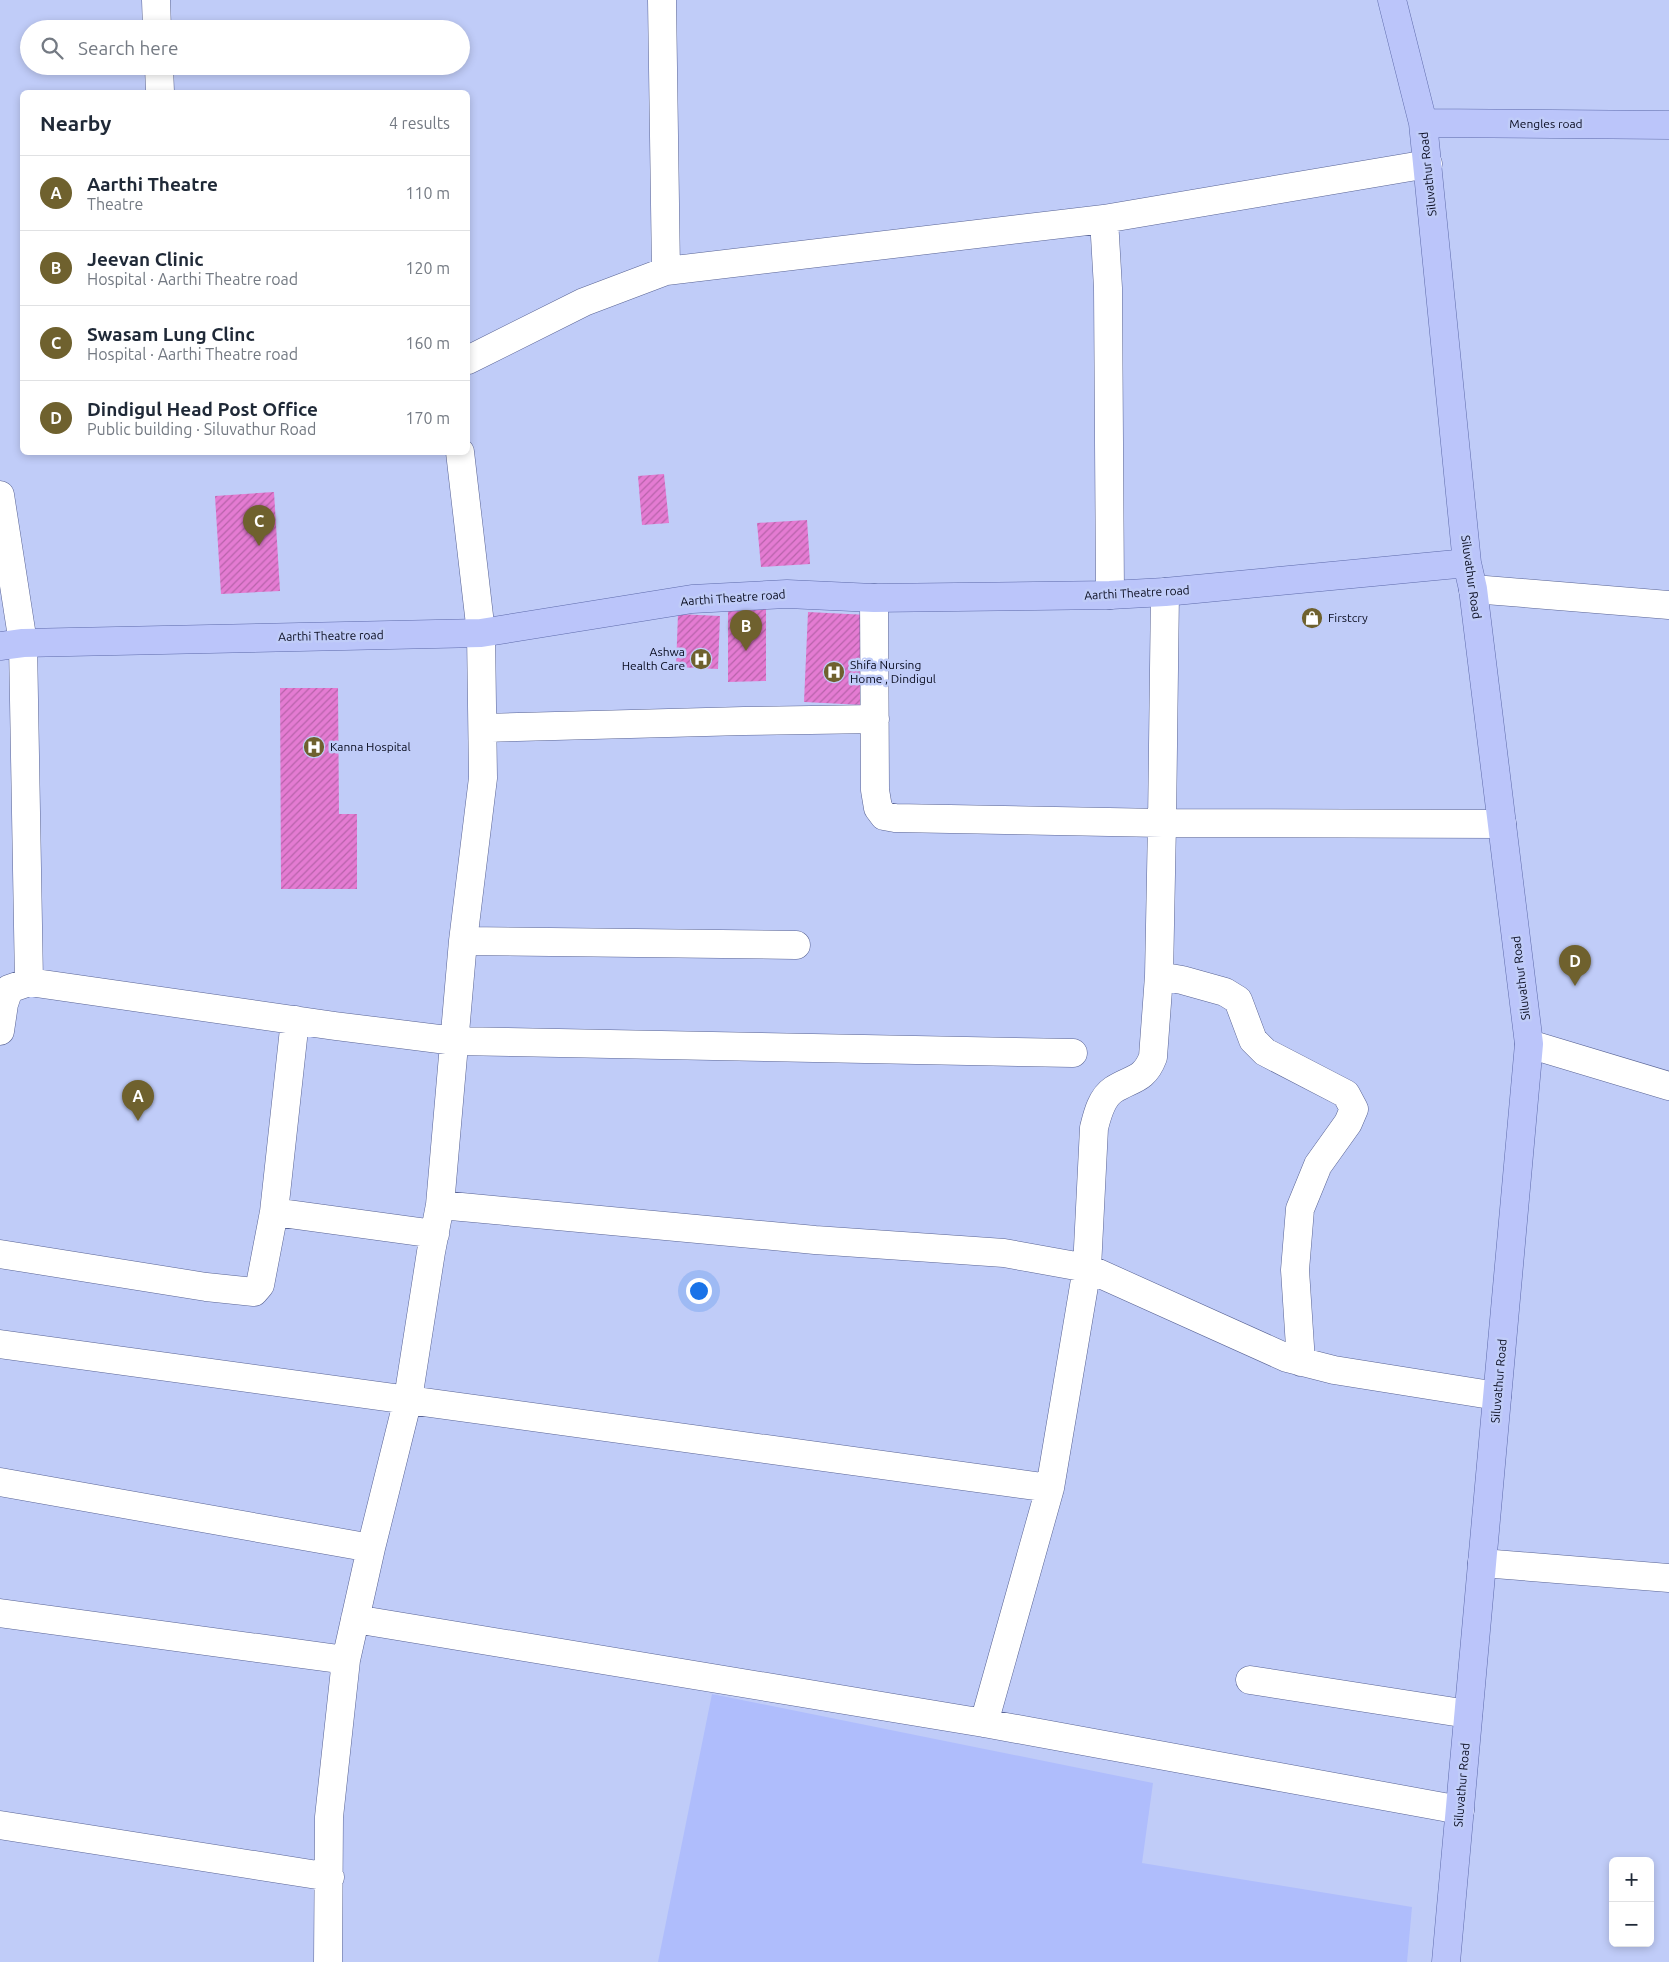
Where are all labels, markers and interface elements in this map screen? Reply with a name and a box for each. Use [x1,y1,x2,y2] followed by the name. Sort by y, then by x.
[20,20,470,75] search box
[38,34,66,62] icon: search
[78,37,178,59] text: Search here
[40,111,111,135] text: Nearby
[389,114,450,132] text: 4 results
[1509,117,1583,130] street label: Mengles road
[1417,131,1438,217] street label: Siluvathur Road
[87,173,218,195] text: Aarthi Theatre
[50,184,62,202] text: A
[405,184,450,202] text: 110 m
[87,195,143,213] text: Theatre
[87,248,204,270] text: Jeevan Clinic
[51,259,61,277] text: B
[405,259,450,277] text: 120 m
[87,270,298,288] text: Hospital · Aarthi Theatre road
[87,323,255,345] text: Swasam Lung Clinc
[51,334,61,352] text: C
[405,334,450,352] text: 160 m
[87,345,298,363] text: Hospital · Aarthi Theatre road
[87,398,318,420] text: Dindigul Head Post Office
[50,409,62,427] text: D
[405,409,450,427] text: 170 m
[87,420,316,438] text: Public building · Siluvathur Road
[243,505,275,546] pin: C
[1459,534,1484,620] street label: Siluvathur Road
[1084,583,1190,602] street label: Aarthi Theatre road
[680,587,786,608] street label: Aarthi Theatre road
[1300,606,1324,630] shop icon: Firstcry
[730,610,762,651] pin: B
[1328,611,1368,624] place label: Firstcry
[278,628,384,643] street label: Aarthi Theatre road
[622,645,685,672] place label: Ashwa Health Care
[689,647,713,671] hospital icon: Ashwa Health Care
[850,658,936,685] place label: Shifa Nursing Home , Dindigul
[822,660,846,684] hospital icon: Shifa Nursing Home , Dindigul
[302,735,326,759] hospital icon: Kanna Hospital
[330,740,411,753] place label: Kanna Hospital
[1509,935,1532,1021] street label: Siluvathur Road
[1559,945,1591,986] pin: D
[122,1080,154,1121] pin: A
[686,1278,712,1304] your location
[1488,1338,1509,1424] street label: Siluvathur Road
[1451,1742,1472,1828] street label: Siluvathur Road
[1609,1857,1654,1947] map controls
[1609,1857,1654,1902] button: +
[1609,1902,1654,1947] button: −

